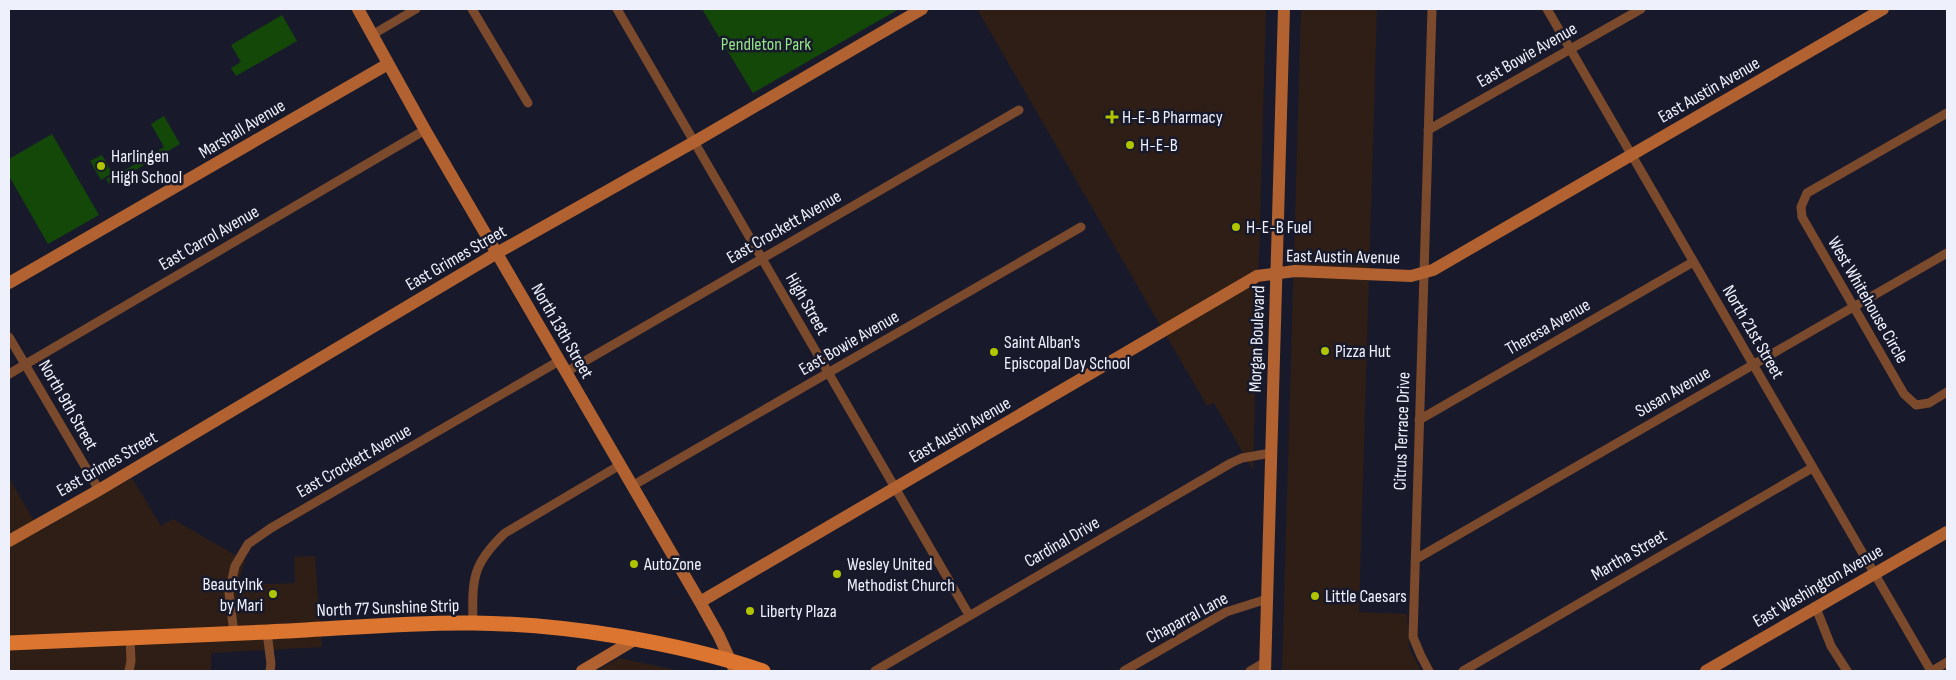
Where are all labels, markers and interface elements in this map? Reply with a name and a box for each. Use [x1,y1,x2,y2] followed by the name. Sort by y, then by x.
[1473,18,1581,92] street label: East Bowie Avenue
[721,34,811,55] park label: Pendleton Park
[1654,52,1764,128] street label: East Austin Avenue
[195,95,289,163] street label: Marshall Avenue
[1122,107,1223,128] place label: H-E-B Pharmacy
[1106,111,1118,123] marker: H-E-B Pharmacy
[1140,135,1178,156] place label: H-E-B
[1124,139,1136,151] marker: H-E-B
[111,146,182,188] place label: Harlingen High School
[95,160,107,172] marker: Harlingen High School
[723,186,845,268] street label: East Crockett Avenue
[155,201,263,275] street label: East Carrol Avenue
[1246,217,1312,238] place label: H-E-B Fuel
[402,221,510,295] street label: East Grimes Street
[1230,221,1242,233] marker: H-E-B Fuel
[1823,233,1913,367] street label: West Whitehouse Circle
[1286,246,1400,268] street label: East Austin Avenue
[781,269,833,339] street label: High Street
[526,280,598,383] street label: North 13th Street
[1718,281,1789,383] street label: North 21st Street
[1245,285,1269,393] street label: Morgan Boulevard
[1502,294,1594,360] street label: Theresa Avenue
[795,306,903,380] street label: East Bowie Avenue
[1004,332,1130,374] place label: Saint Alban's Episcopal Day School
[1335,341,1391,362] place label: Pizza Hut
[1319,345,1331,357] marker: Pizza Hut
[988,346,1000,358] marker: Saint Alban's Episcopal Day School
[34,356,102,454] street label: North 9th Street
[1632,362,1714,422] street label: Susan Avenue
[1389,371,1415,491] street label: Citrus Terrace Drive
[905,392,1015,468] street label: East Austin Avenue
[293,420,415,502] street label: East Crockett Avenue
[53,427,161,501] street label: East Grimes Street
[1021,512,1103,572] street label: Cardinal Drive
[1587,525,1671,585] street label: Martha Street
[1749,540,1887,632] street label: East Washington Avenue
[643,554,702,575] place label: AutoZone
[847,554,955,596] place label: Wesley United Methodist Church
[628,558,640,570] marker: AutoZone
[831,568,843,580] marker: Wesley United Methodist Church
[203,574,263,616] place label: BeautyInk by Mari
[1325,586,1407,607] place label: Little Caesars
[267,588,279,600] marker: BeautyInk by Mari
[1143,588,1231,648] street label: Chaparral Lane
[1309,590,1321,602] marker: Little Caesars
[316,595,460,621] street label: North 77 Sunshine Strip
[760,601,837,622] place label: Liberty Plaza
[744,605,756,617] marker: Liberty Plaza

